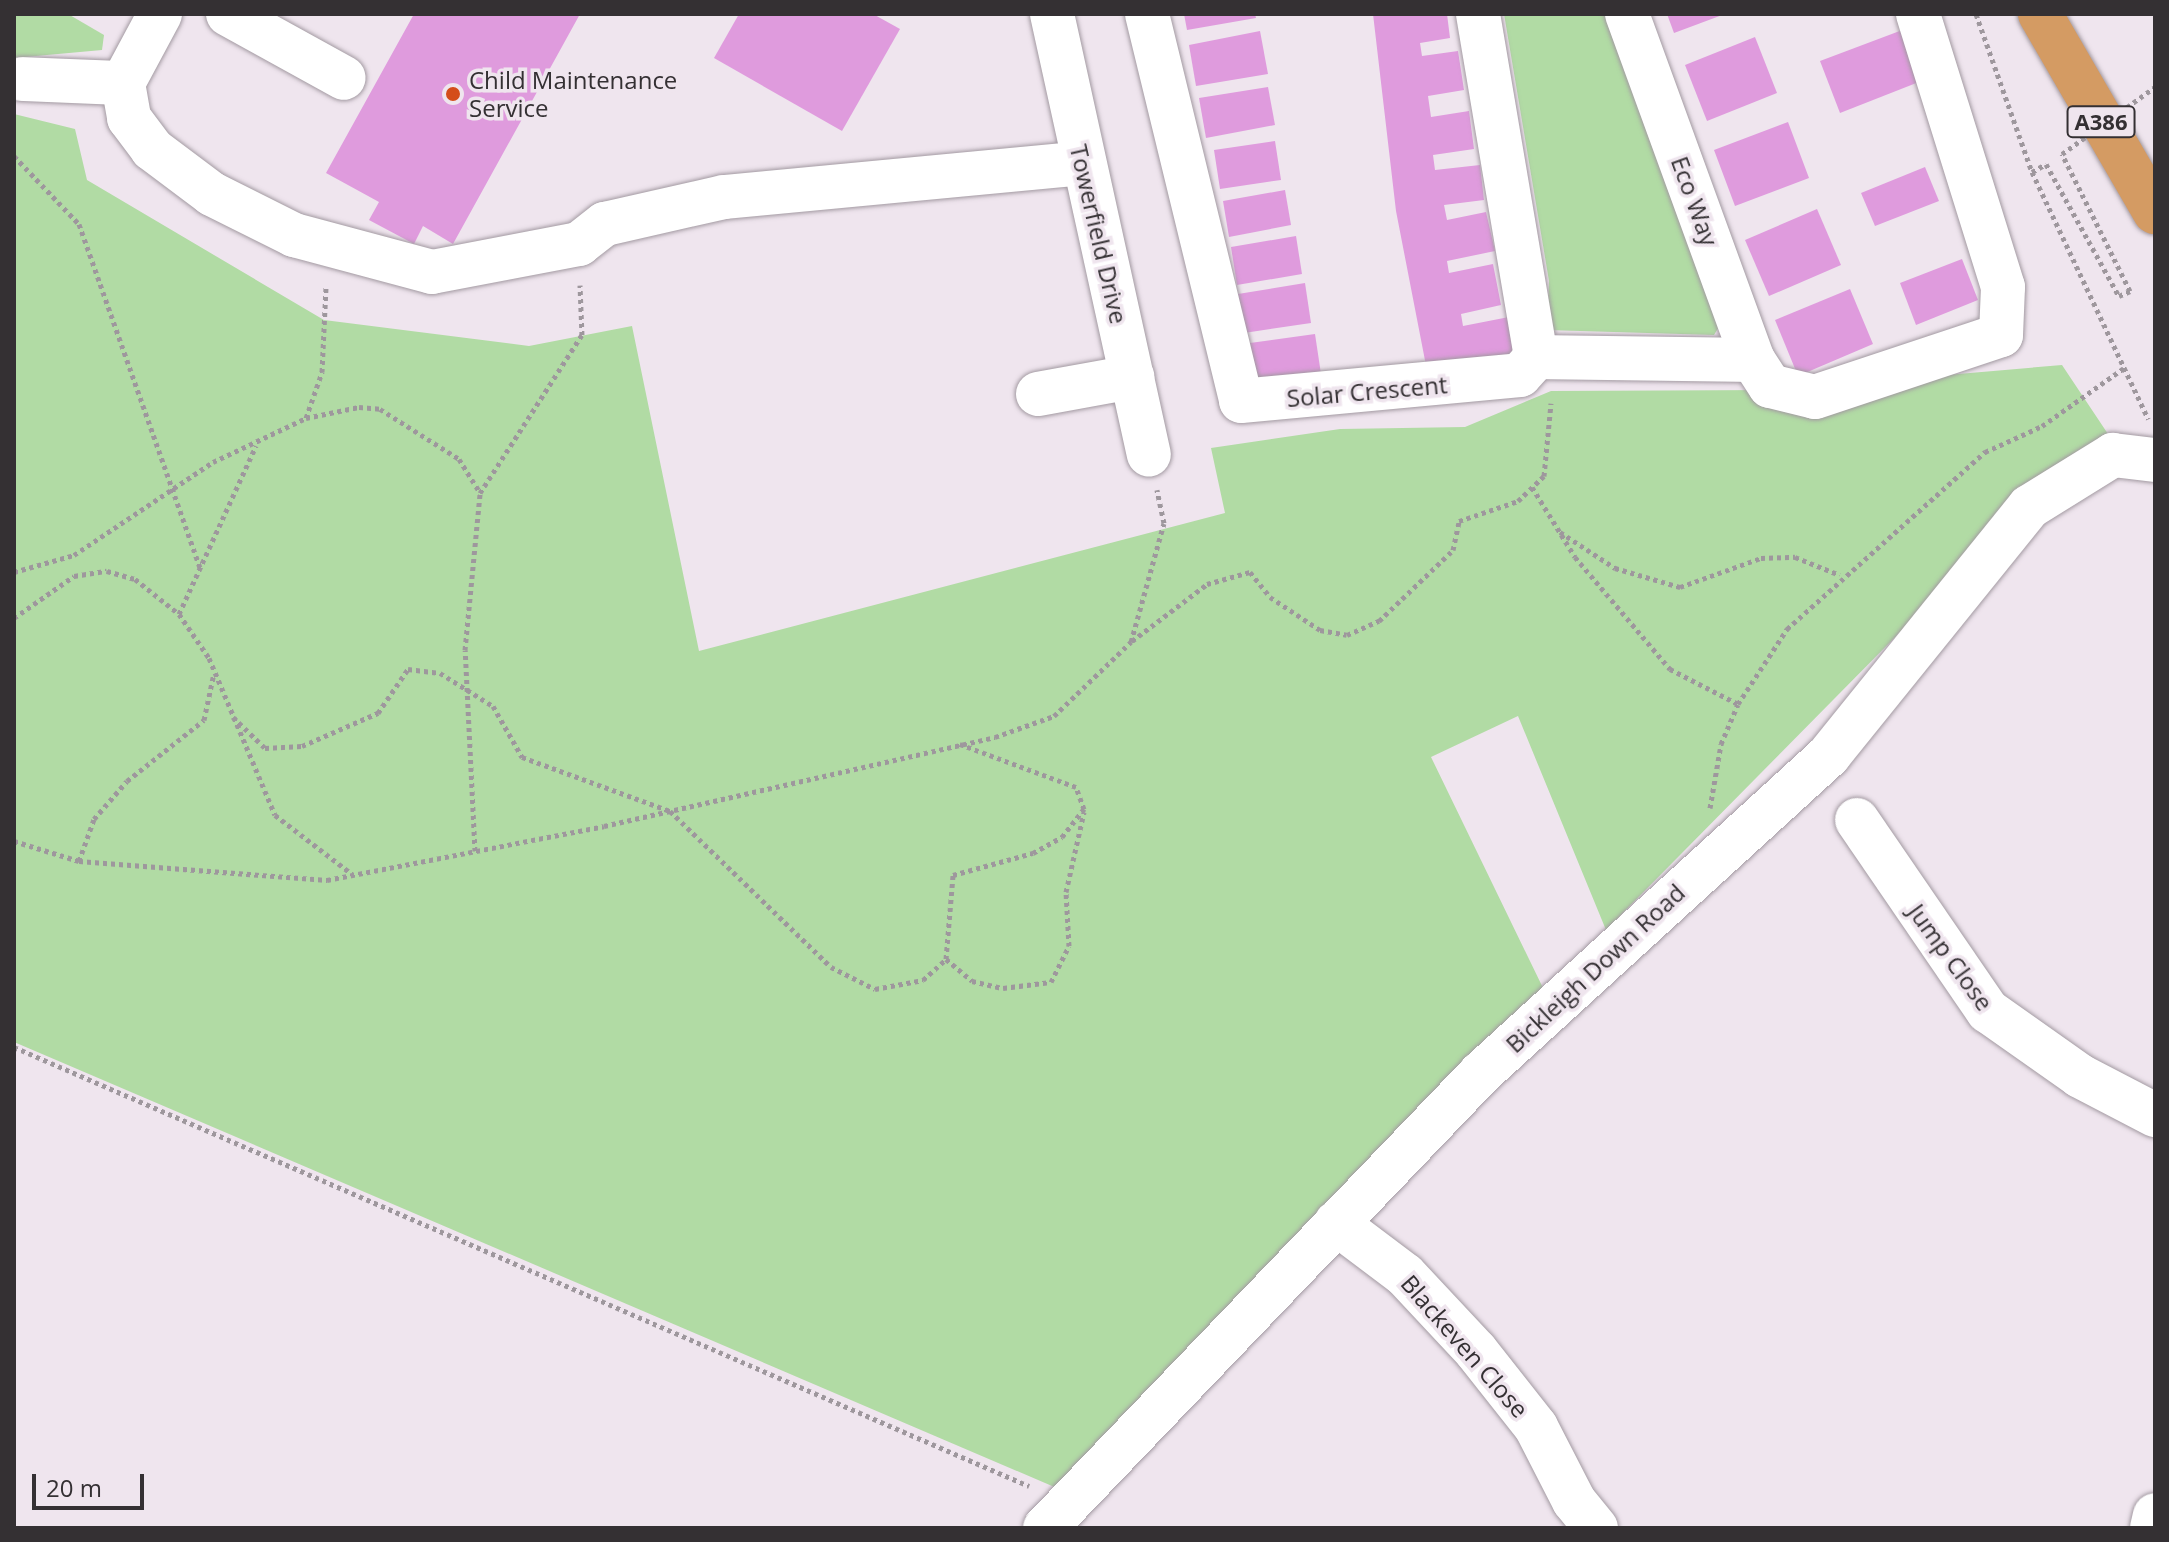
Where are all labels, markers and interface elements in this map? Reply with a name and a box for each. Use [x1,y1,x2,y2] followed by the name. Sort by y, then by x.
[469,66,677,122] place label: Child Maintenance Service
[444,85,462,103] marker: Child Maintenance Service
[2065,104,2137,140] road number: A386
[1064,142,1134,326] street label: Towerfield Drive
[1666,152,1724,250] street label: Eco Way
[1285,370,1449,412] street label: Solar Crescent
[1500,878,1690,1058] street label: Bickleigh Down Road
[1903,898,1999,1016] street label: Jump Close
[1395,1269,1535,1423] street label: Blackeven Close
[36,1458,148,1508] scale bar
[46,1471,102,1504] text: 20 m

